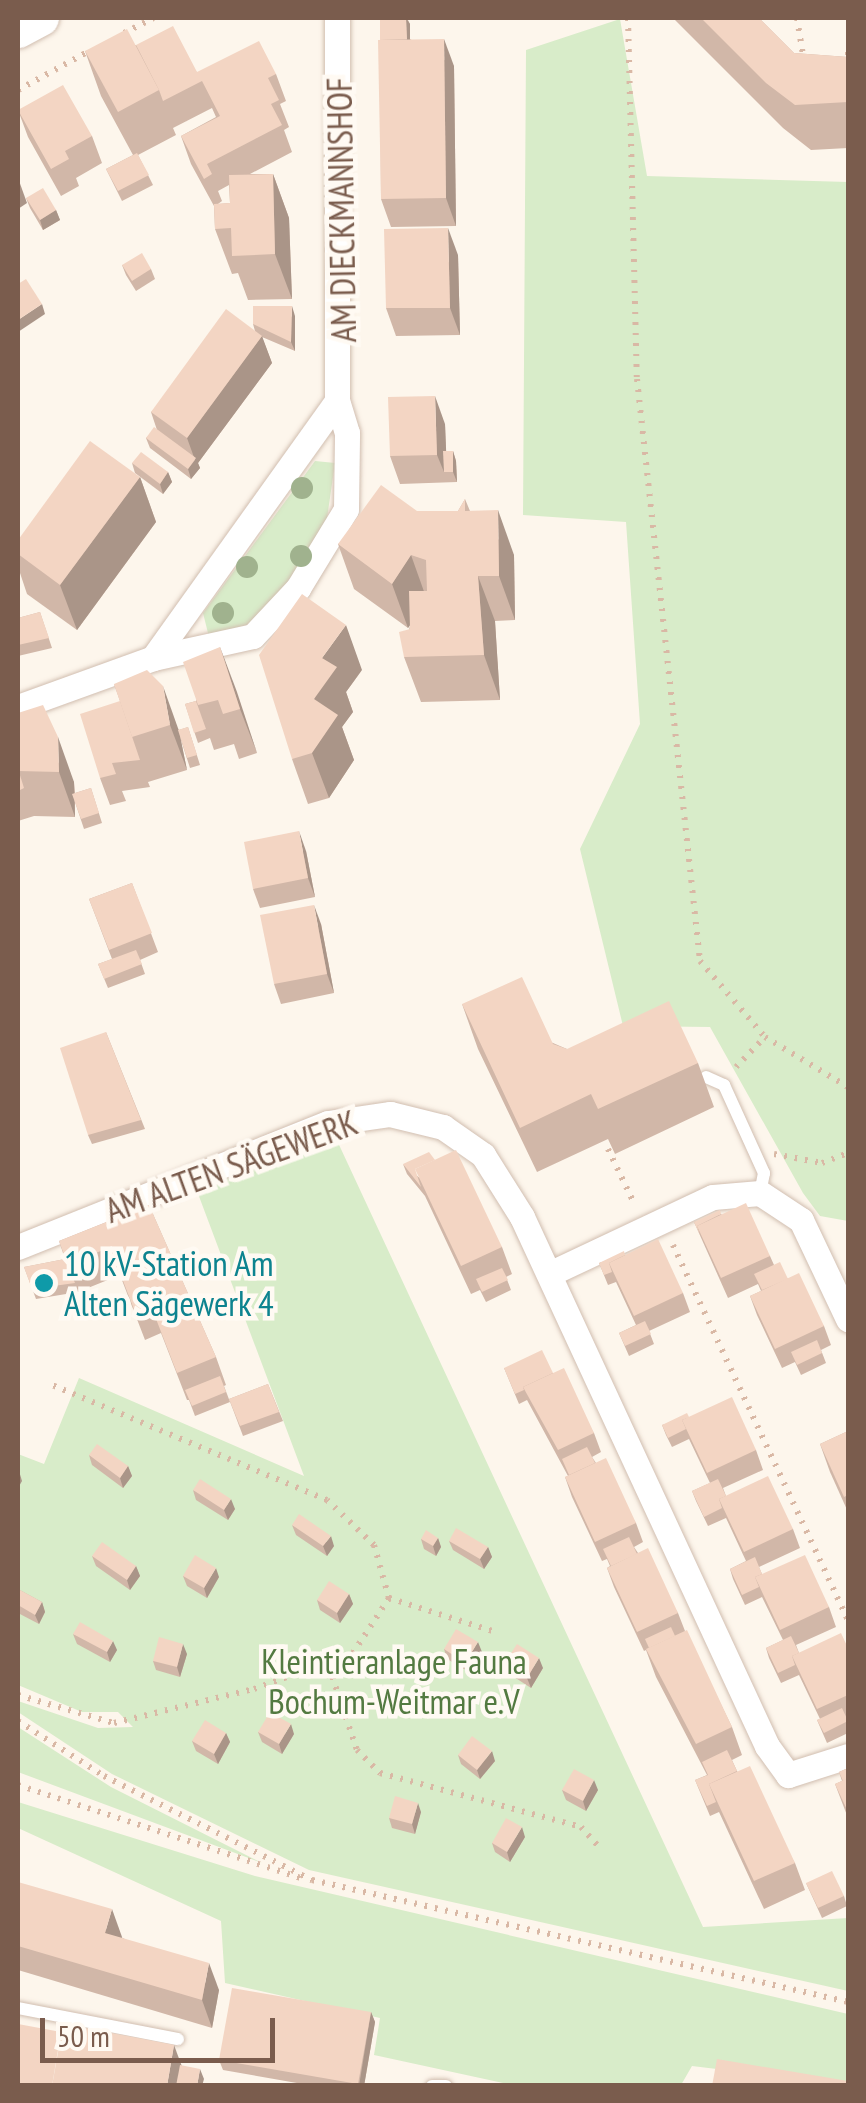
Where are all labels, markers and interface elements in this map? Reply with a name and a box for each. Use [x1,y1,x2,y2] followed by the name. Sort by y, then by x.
[318,77,364,343] street label: AM DIECKMANNSHOF
[99,1101,363,1231] street label: AM ALTEN SÄGEWERK
[64,1242,275,1324] place label: 10 kV-Station Am Alten Sägewerk 4
[33,1272,55,1294] marker: 10 kV-Station Am Alten Sägewerk 4
[261,1640,527,1722] park label: Kleintieranlage Fauna Bochum-Weitmar e.V
[45,1998,280,2060] scale bar
[57,2016,110,2055] text: 50 m

